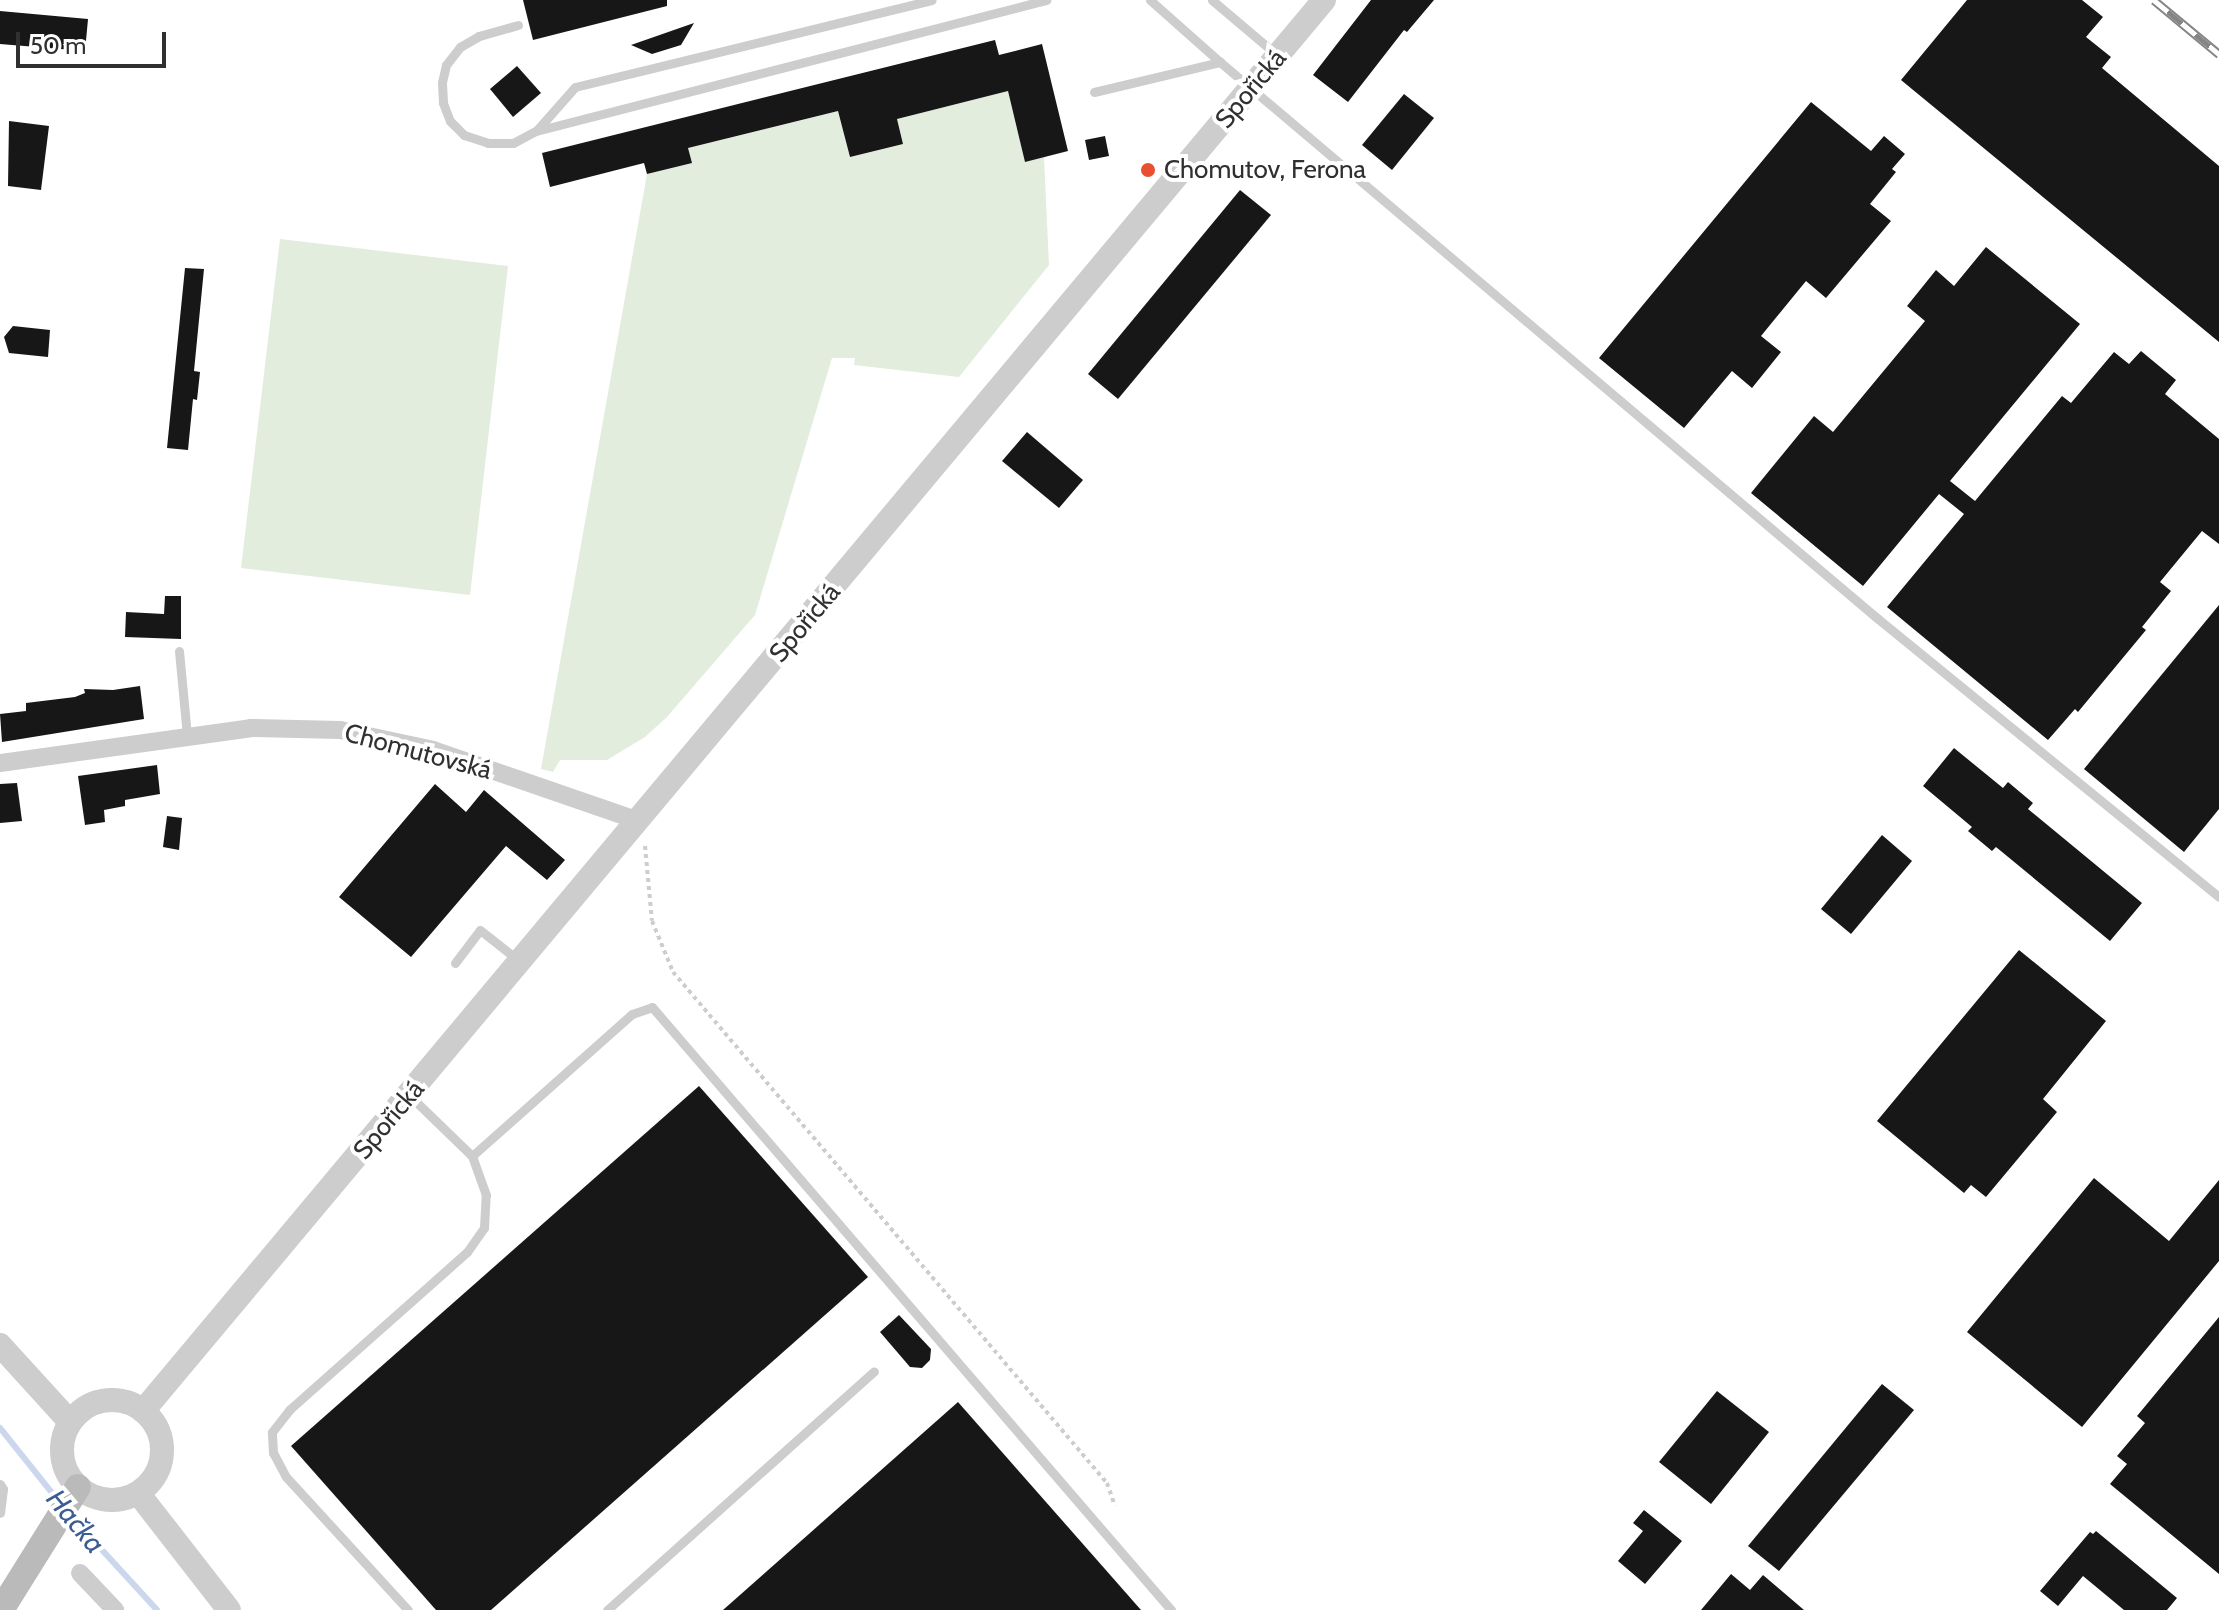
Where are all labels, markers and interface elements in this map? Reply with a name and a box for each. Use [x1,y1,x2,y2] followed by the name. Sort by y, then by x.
[20,16,170,66] scale bar
[30,31,86,60] text: 50 m
[1209,43,1293,135] street label: Spořická
[1164,154,1366,186] place label: Chomutov, Ferona
[1139,161,1157,179] marker: Chomutov, Ferona
[763,577,847,669] street label: Spořická
[341,717,495,787] street label: Chomutovská
[347,1074,431,1166] street label: Spořická
[40,1482,112,1560] water label: Hačka

